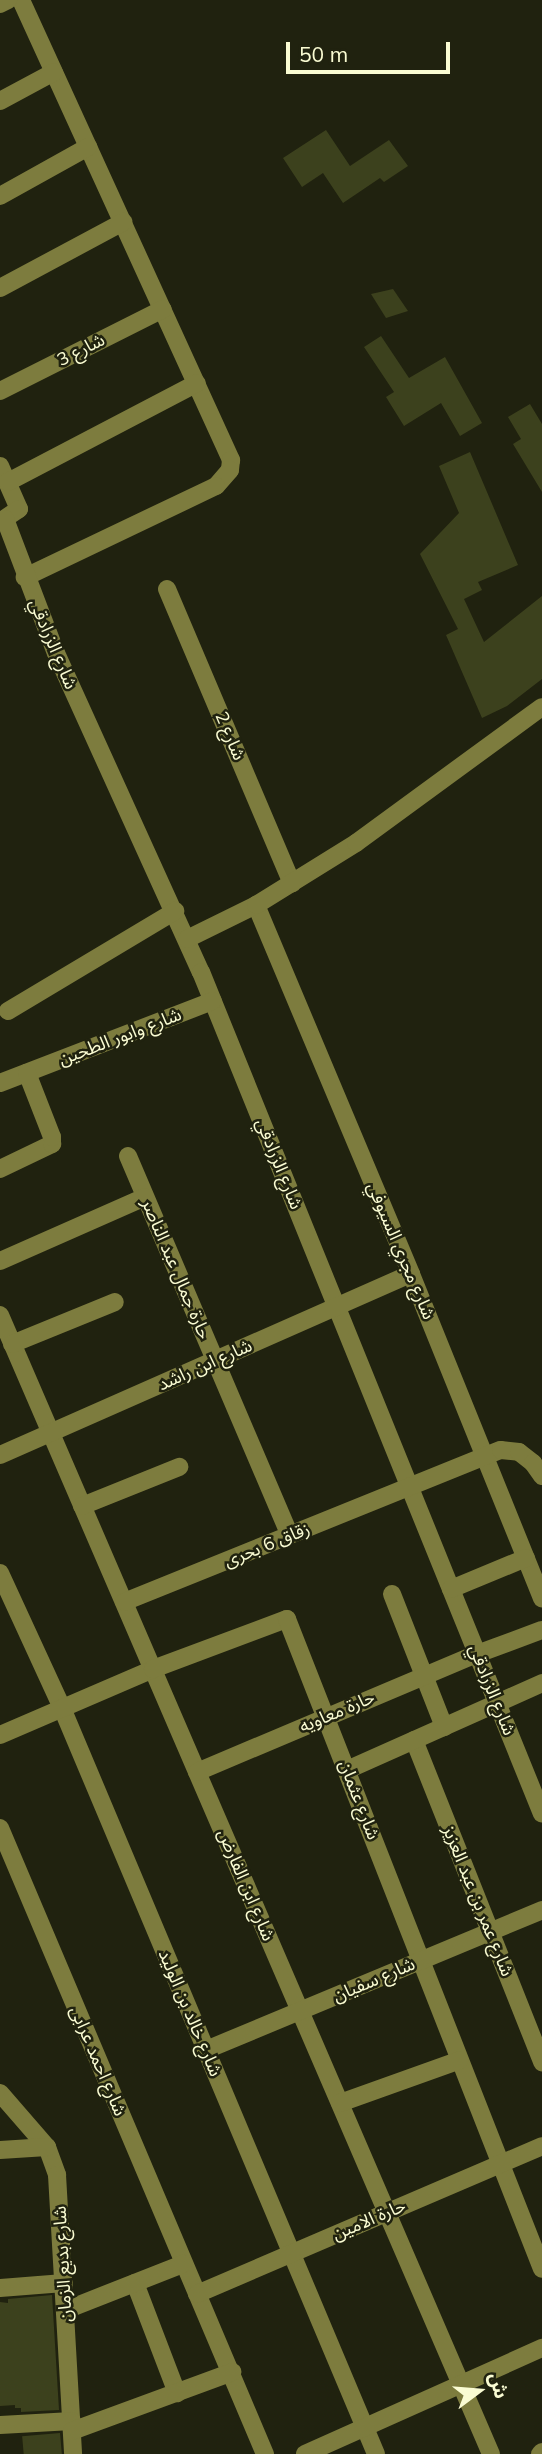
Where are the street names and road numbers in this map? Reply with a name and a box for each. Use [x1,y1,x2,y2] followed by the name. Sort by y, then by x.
[54,329,108,371] street label: شارع 3
[24,596,82,692] street label: شارع الزرادقي
[210,709,250,763] street label: شارع 2
[56,1004,184,1070] street label: شارع وابور الطحين
[251,1115,307,1213] street label: شارع الزرادقي
[362,1179,440,1323] street label: شارع مجري السيوفي
[137,1196,215,1342] street label: حارة جمال عبد الناصر
[155,1335,255,1395] street label: شارع ابن راشد
[221,1518,313,1572] street label: زقاق 6 بحرى
[464,1641,520,1739] street label: شارع الزرادقي
[296,1686,378,1738] street label: حارة معاويه
[334,1757,384,1843] street label: شارع عثمان
[438,1822,518,1980] street label: شارع عمر بن عبد العزيز
[213,1826,279,1944] street label: شارع ابن الفارض
[154,1946,226,2080] street label: شارع خالد بن الوليد
[330,1953,418,2007] street label: شارع سفيان
[65,2003,131,2119] street label: شارع احمد عرابى
[329,2195,409,2245] street label: حارة الامين
[49,2205,77,2323] street label: شارع بديع الزمان

